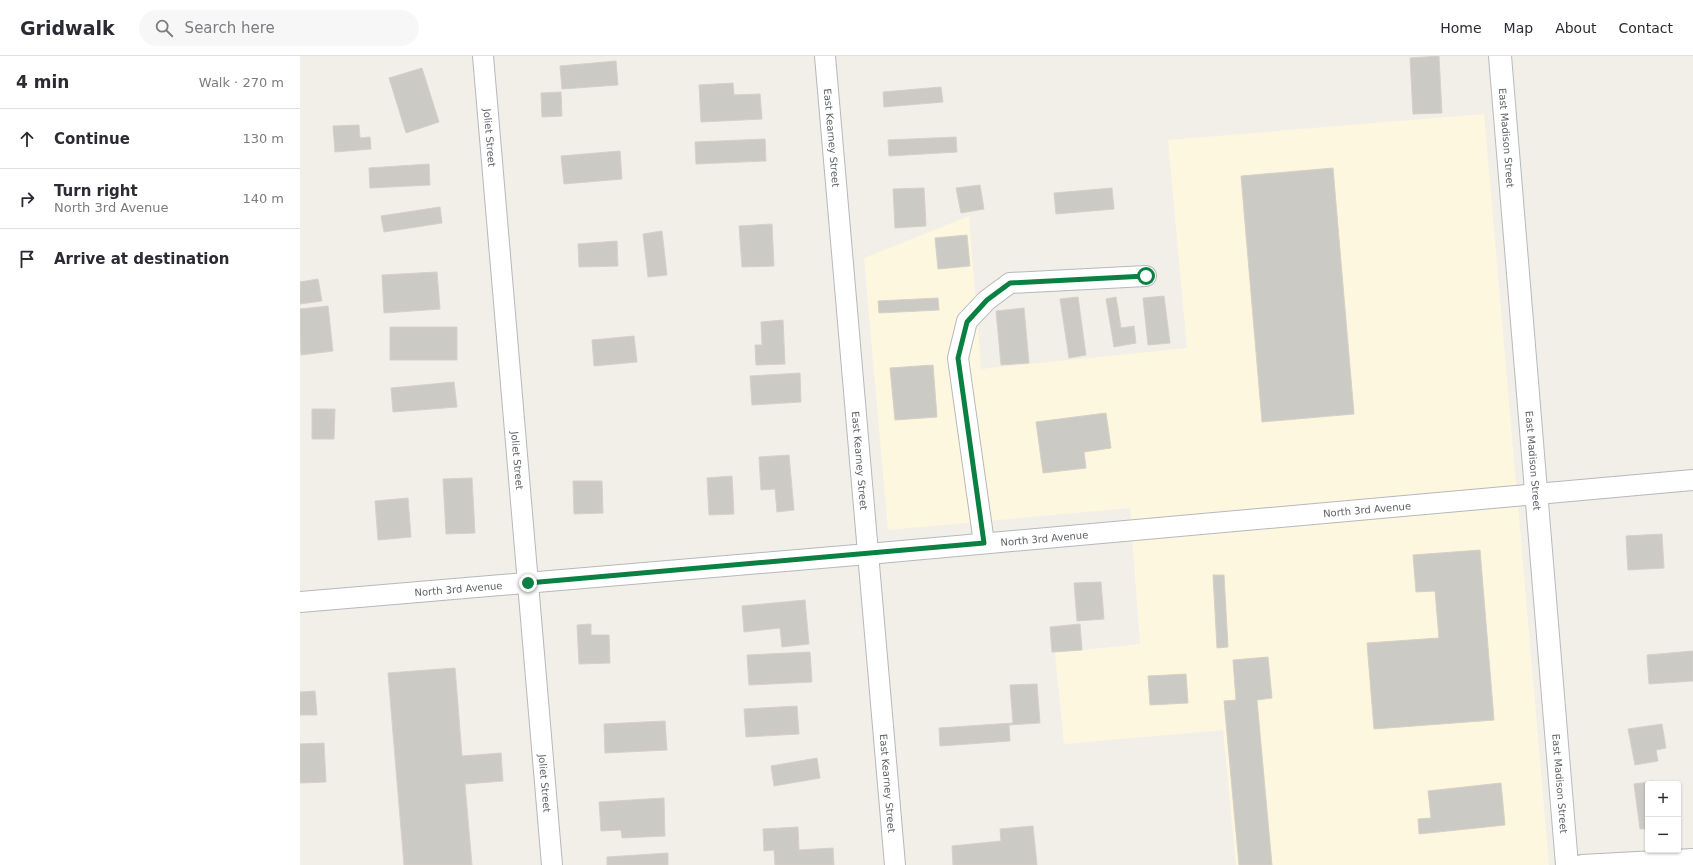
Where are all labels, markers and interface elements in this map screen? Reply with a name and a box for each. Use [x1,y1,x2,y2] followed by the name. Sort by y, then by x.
[139,10,419,46] search box
[20,17,115,39] text: Gridwalk
[153,17,175,39] icon: search
[185,19,275,37] text: Search here
[1440,20,1482,36] text: Home
[1504,20,1533,36] text: Map
[1555,20,1597,36] text: About
[1619,20,1673,36] text: Contact
[16,72,69,92] text: 4 min
[199,75,284,90] text: Walk · 270 m
[1497,87,1516,188] street label: East Madison Street
[822,88,841,188] street label: East Kearney Street
[481,107,497,167] street label: Joliet Street
[16,128,38,150] icon: ahead
[54,130,130,148] text: Continue
[242,131,284,146] text: 130 m
[54,182,138,200] text: Turn right
[16,188,38,210] icon: right
[242,191,284,206] text: 140 m
[54,200,169,215] text: North 3rd Avenue
[16,248,38,270] icon: arrive
[54,250,229,268] text: Arrive at destination
[1137,267,1155,285] route start
[1523,410,1543,511] street label: East Madison Street
[850,411,869,510] street label: East Kearney Street
[509,430,525,490] street label: Joliet Street
[1323,500,1411,519] street label: North 3rd Avenue
[1000,529,1089,548] street label: North 3rd Avenue
[519,574,537,592] route end
[414,580,503,598] street label: North 3rd Avenue
[878,733,897,833] street label: East Kearney Street
[1550,733,1569,834] street label: East Madison Street
[536,753,553,813] street label: Joliet Street
[1645,781,1681,853] map controls
[1645,781,1681,817] button: +
[1645,817,1681,853] button: −

